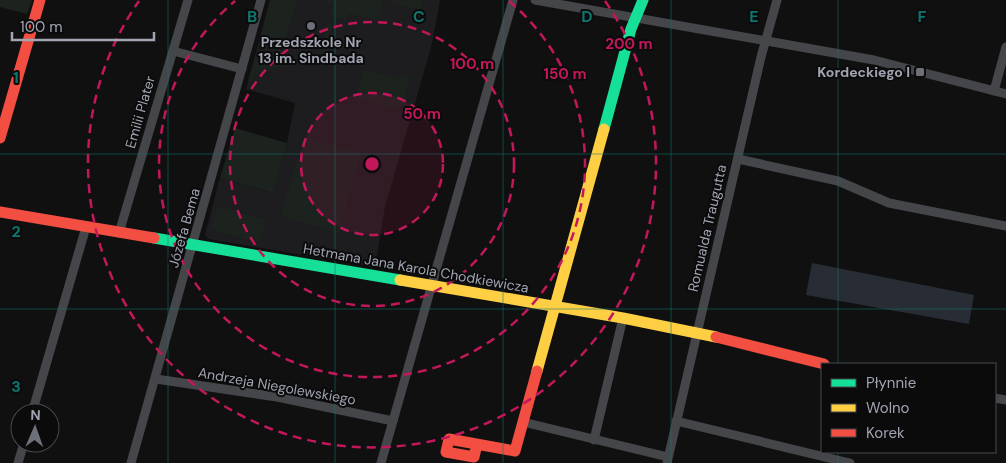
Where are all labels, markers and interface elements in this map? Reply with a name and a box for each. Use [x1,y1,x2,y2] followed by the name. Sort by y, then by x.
[247,6,257,27] text: B
[413,6,425,27] text: C
[581,6,593,27] text: D
[749,6,759,27] text: E
[918,6,927,27] text: F
[12,10,155,42] scale bar
[20,17,63,37] text: 100 m
[305,20,317,32] marker: Przedszkole Nr 13 im. Sindbada
[258,33,364,67] place label: Przedszkole Nr 13 im. Sindbada
[605,34,653,54] text: 200 m
[450,54,494,74] text: 100 m
[817,63,910,81] place label: Kordeckiego I
[544,64,587,84] text: 150 m
[914,66,926,78] marker: Kordeckiego I
[13,67,19,88] text: 1
[121,74,159,150] street label: Emilii Plater
[403,104,441,124] text: 50 m
[363,155,381,173] centre of rings
[684,163,730,293] street label: Romualda Traugutta
[164,186,204,270] street label: Józefa Bema
[11,221,21,242] text: 2
[302,239,530,297] street label: Hetmana Jana Karola Chodkiewicza
[197,363,357,409] street label: Andrzeja Niegolewskiego
[821,363,996,453] legend
[866,373,916,393] text: Płynnie
[11,376,21,397] text: 3
[866,398,910,418] text: Wolno
[10,403,60,453] north arrow
[30,406,41,424] text: N
[866,423,905,443] text: Korek

